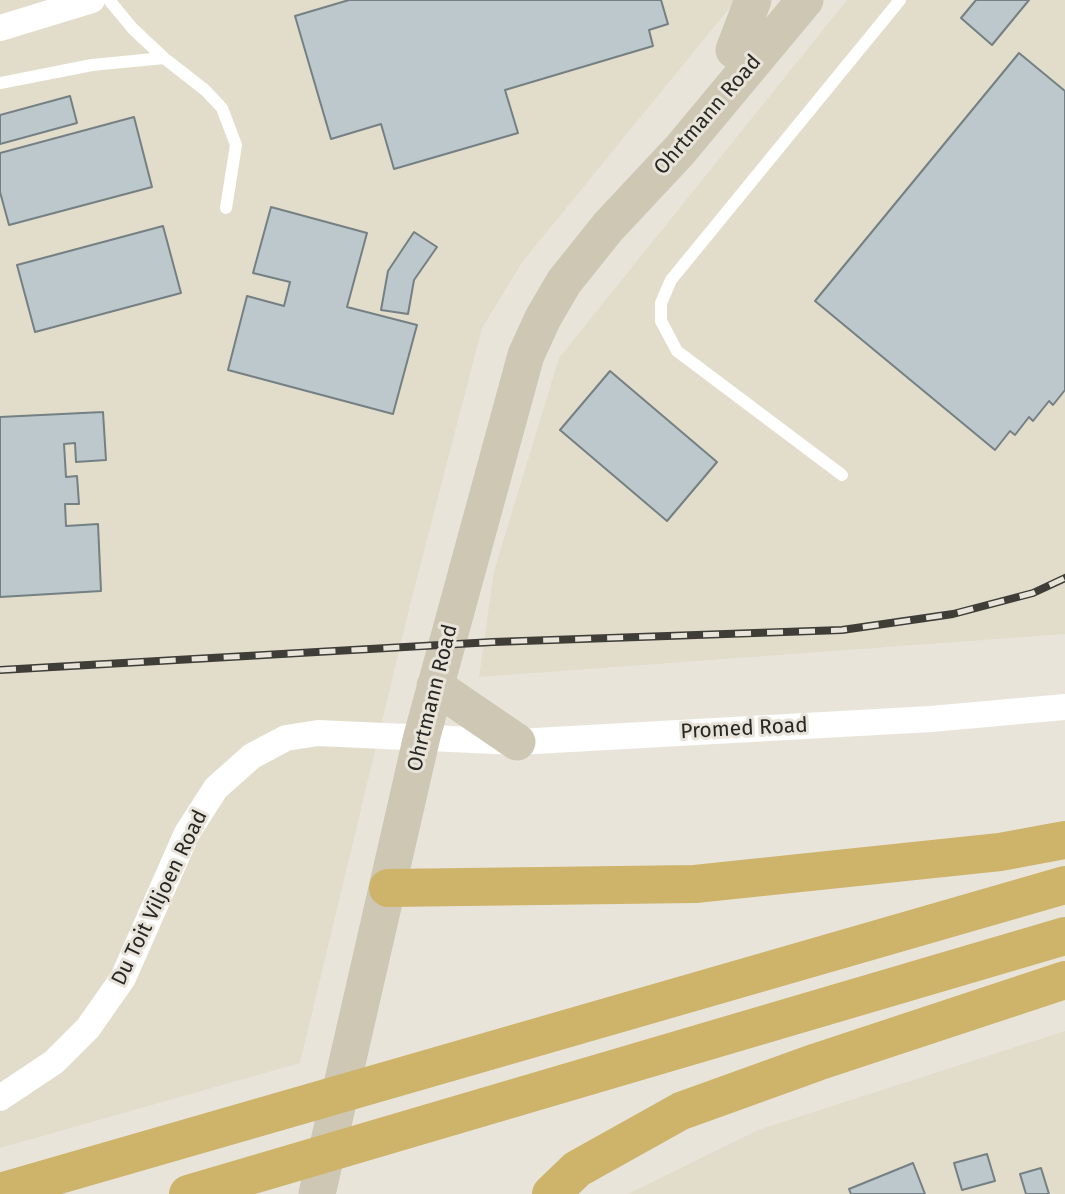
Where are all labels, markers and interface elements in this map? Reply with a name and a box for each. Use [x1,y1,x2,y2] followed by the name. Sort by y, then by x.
[649,50,767,180] street label: Ohrtmann Road
[403,622,463,774] street label: Ohrtmann Road
[680,713,808,745] street label: Promed Road
[107,806,213,990] street label: Du Toit Viljoen Road

